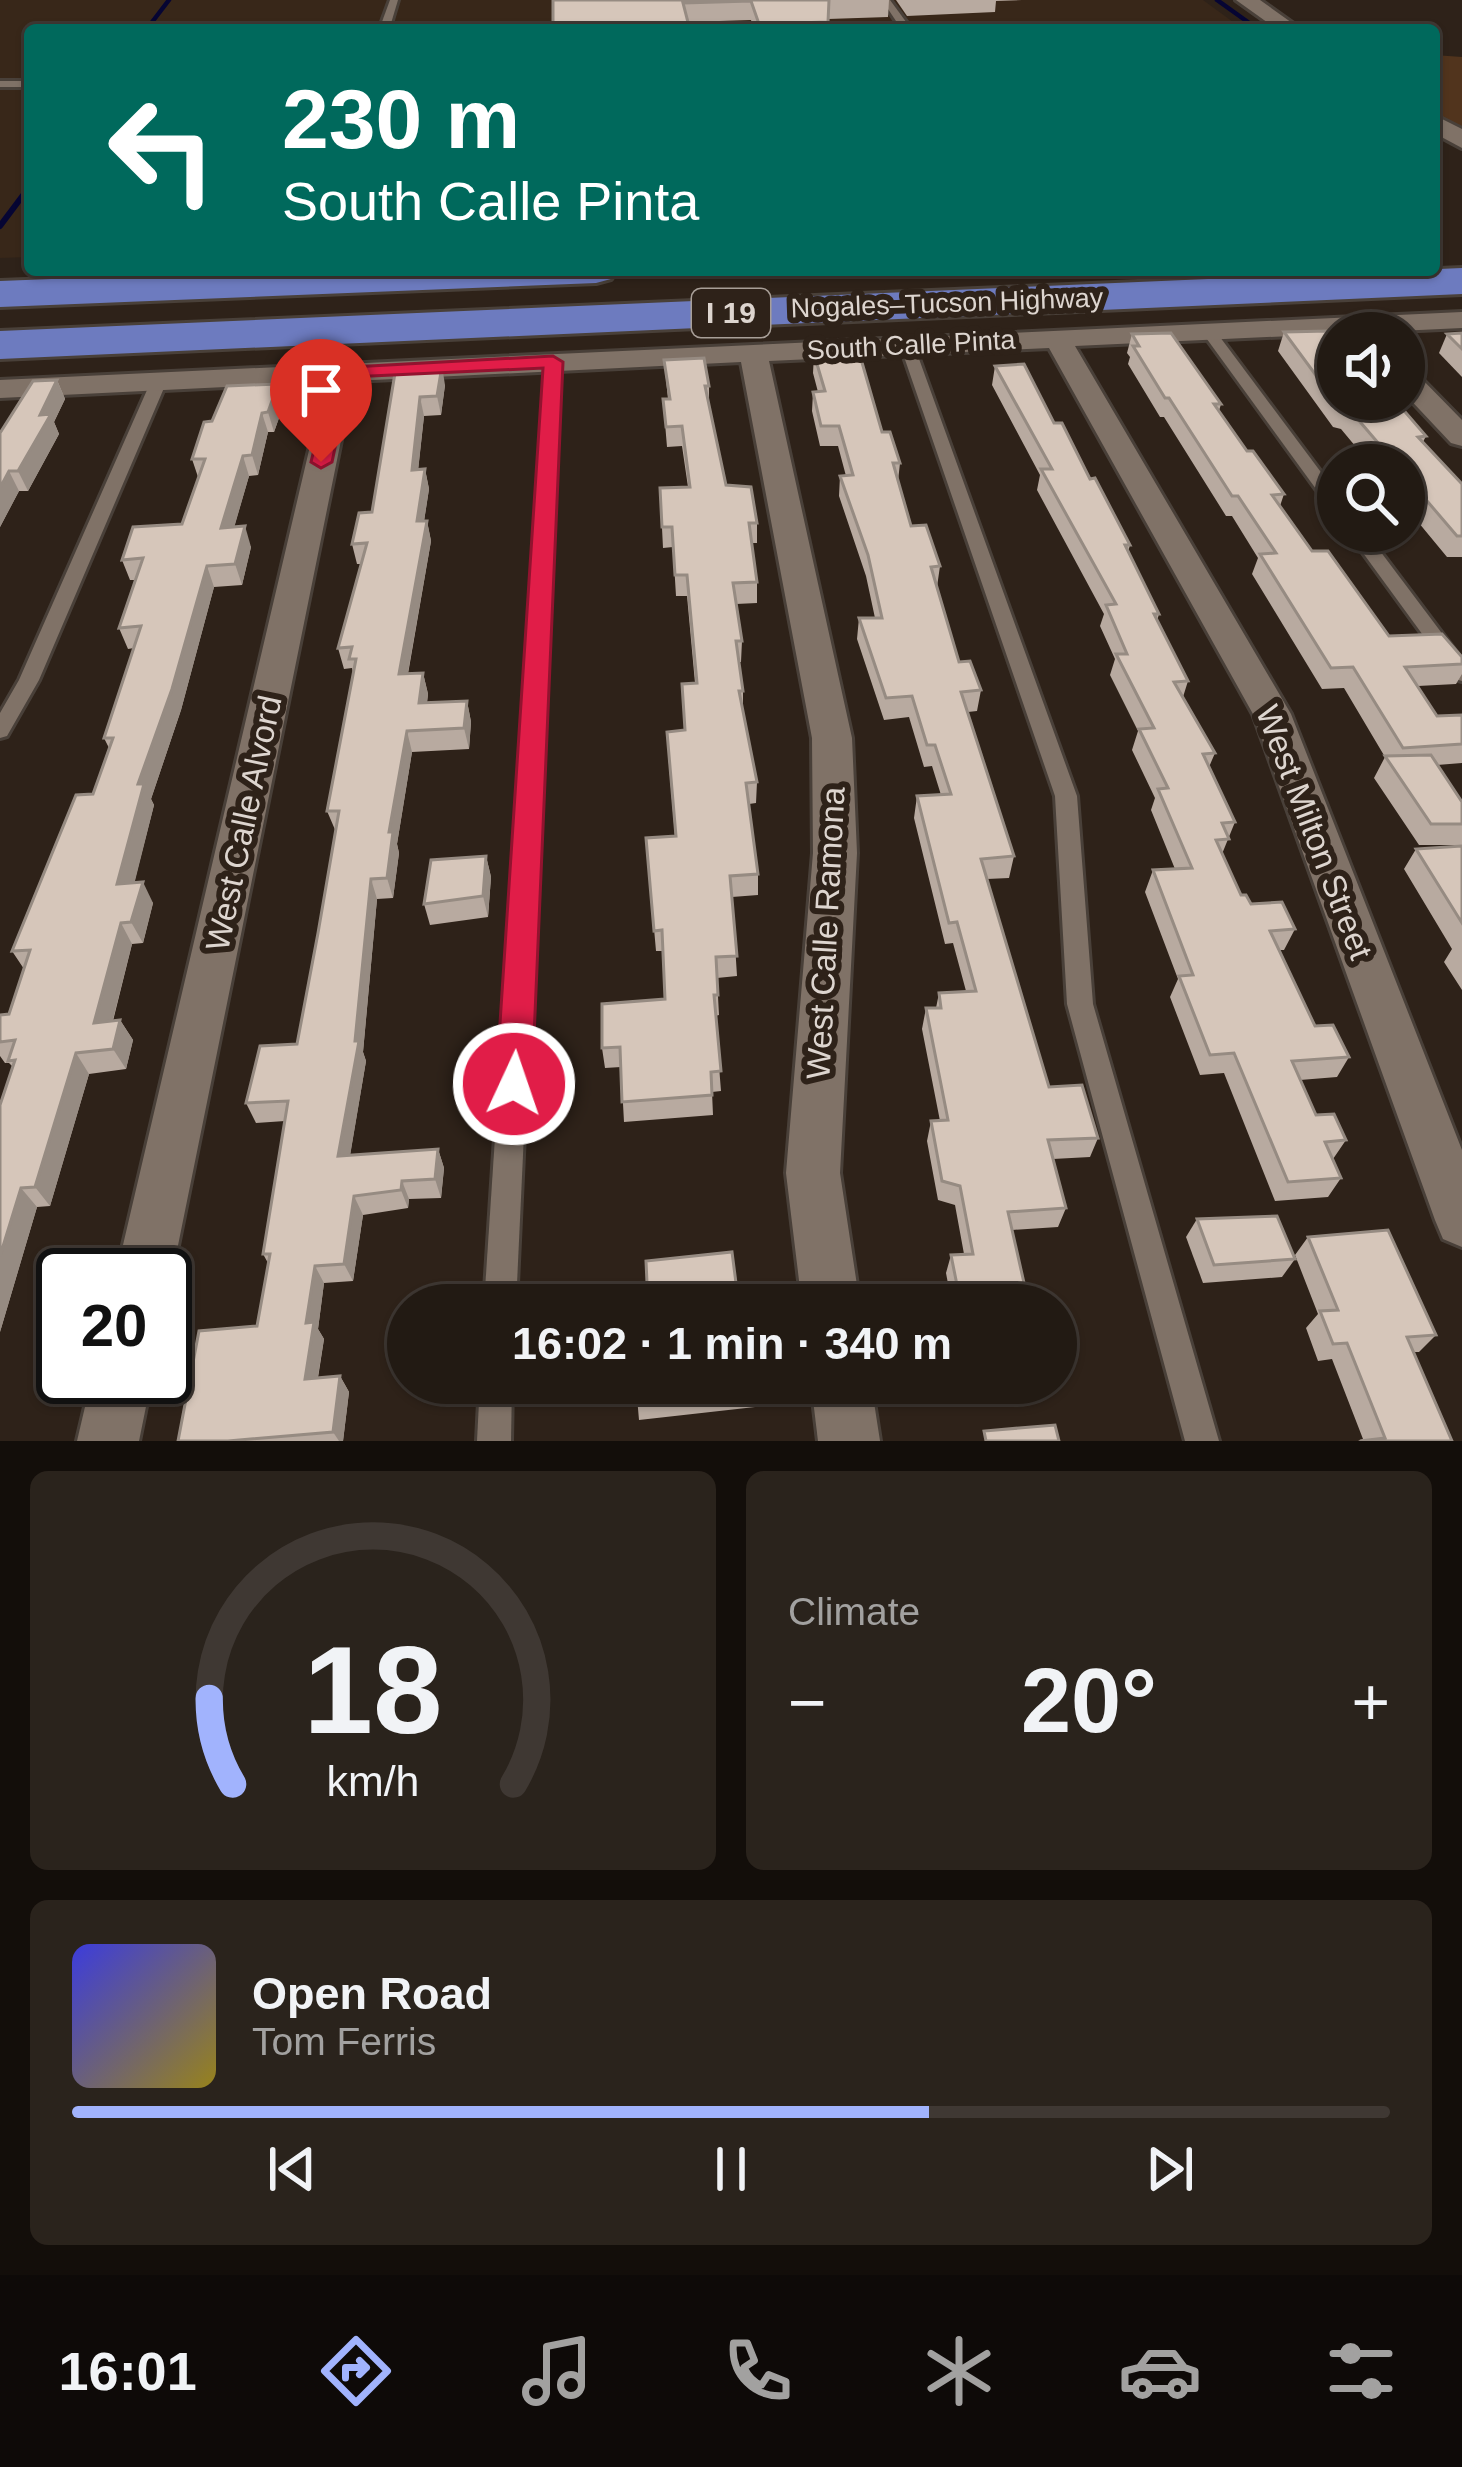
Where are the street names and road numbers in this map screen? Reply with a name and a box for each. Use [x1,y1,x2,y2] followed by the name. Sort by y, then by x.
[790,283,1104,323] street label: Nogales–Tucson Highway
[692,289,770,337] road number: I 19
[806,325,1017,365] street label: South Calle Pinta
[198,692,289,954] street label: West Calle Alvord
[1249,700,1380,964] street label: West Milton Street
[799,785,852,1080] street label: West Calle Ramona

